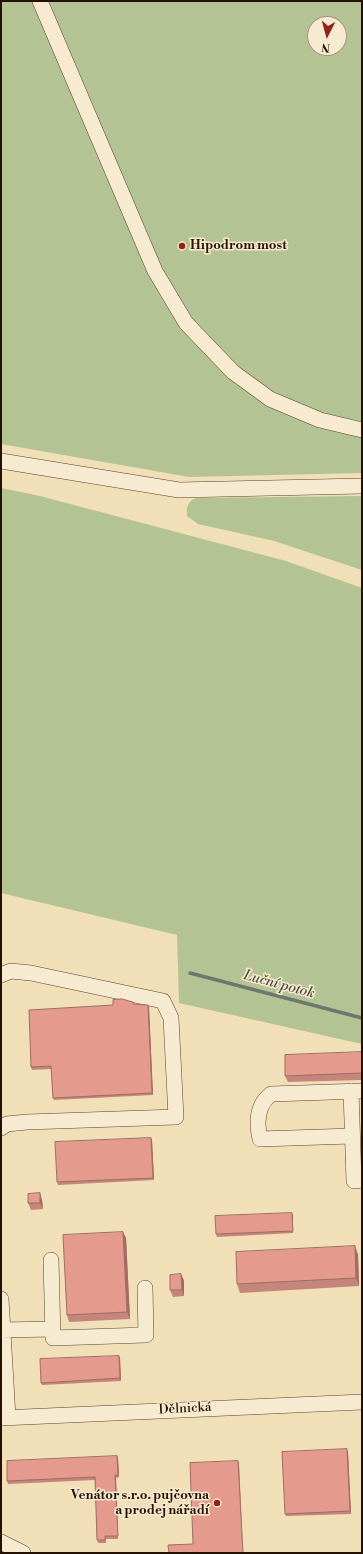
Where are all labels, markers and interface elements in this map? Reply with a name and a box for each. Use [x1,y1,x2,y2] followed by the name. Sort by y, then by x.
[307,16,347,56] north arrow
[321,40,331,54] text: N
[190,238,287,254] place label: Hipodrom most
[177,241,187,251] marker: Hipodrom most
[242,967,316,1003] water label: Luční potok
[158,1400,212,1418] street label: Dělnická
[71,1488,209,1519] place label: Venátor s.r.o. pujčovna a prodej nářadí
[212,1498,222,1508] marker: Venátor s.r.o. pujčovna a prodej nářadí

